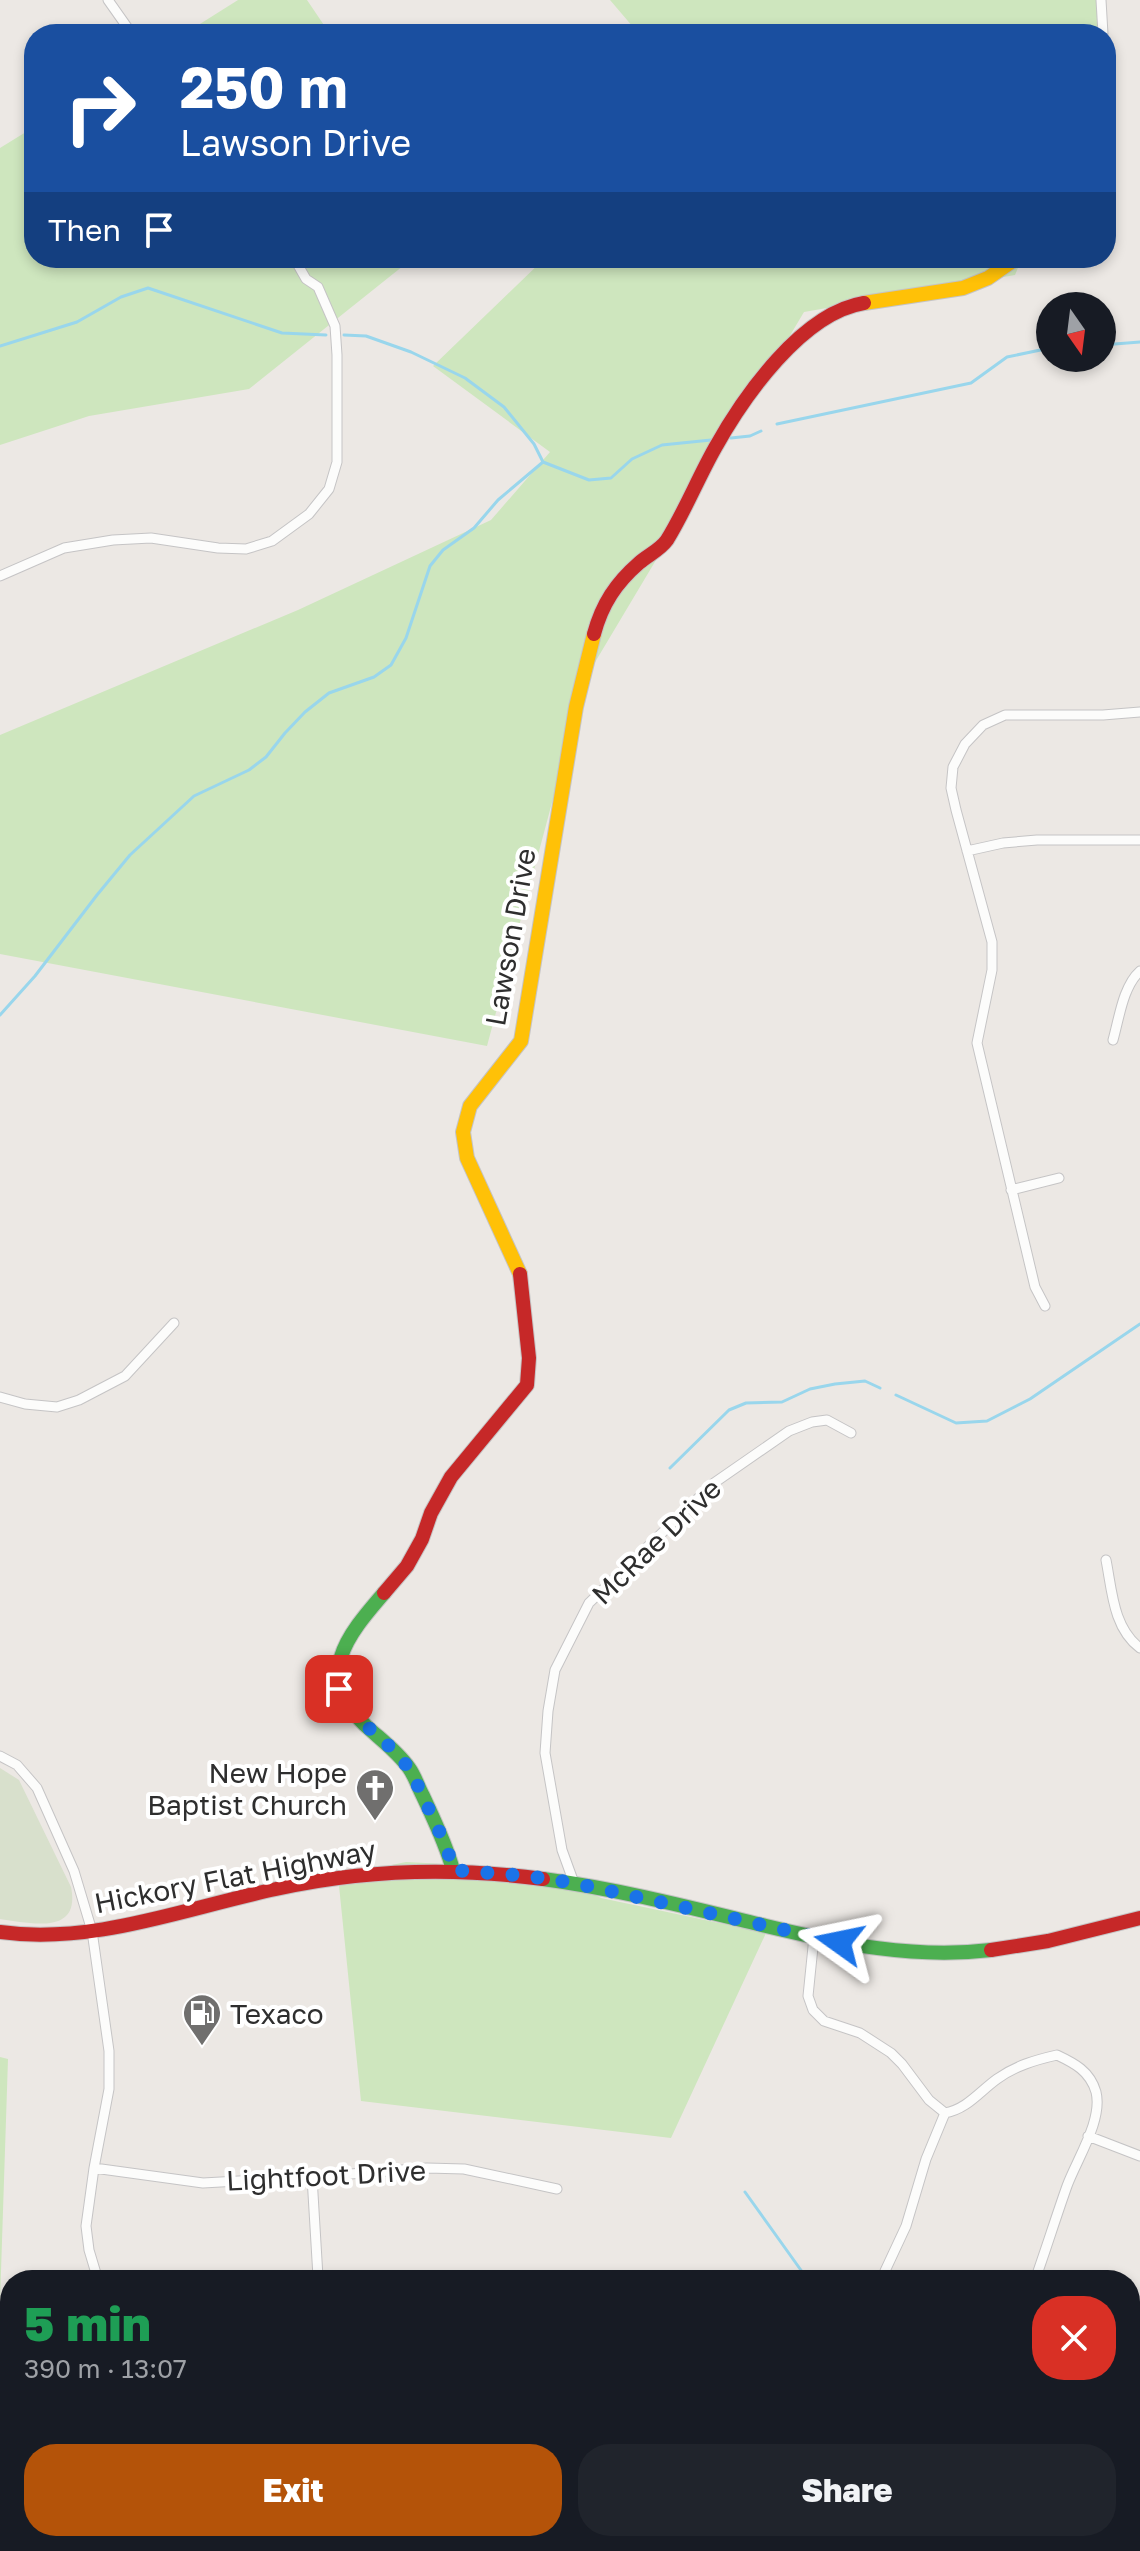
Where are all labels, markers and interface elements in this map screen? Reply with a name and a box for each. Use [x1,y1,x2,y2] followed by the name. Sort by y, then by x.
[180,53,348,120] text: 250 m
[48,56,152,160] icon: right
[180,121,411,164] text: Lawson Drive
[137,208,181,252] icon: arrive
[48,212,121,248] text: Then
[1036,292,1116,372] north arrow
[1036,292,1116,372] map controls
[478,846,542,1028] street label: Lawson Drive
[585,1471,727,1611] street label: McRae Drive
[305,1655,373,1723] pin
[317,1667,361,1711] icon: arrive
[147,1756,347,1821] place label: New Hope Baptist Church
[354,1767,396,1822] church icon: New Hope Baptist Church
[92,1832,379,1919] street label: Hickory Flat Highway
[797,1900,881,1984] position arrow
[181,1992,223,2047] fuel station icon: Texaco
[230,1997,324,2030] place label: Texaco
[225,2153,427,2197] street label: Lightfoot Drive
[24,2294,151,2352] text: 5 min
[1032,2296,1116,2380] button: close
[24,2353,187,2384] text: 390 m · 13:07
[24,2444,562,2536] button: Exit
[578,2444,1116,2536] button: Share

